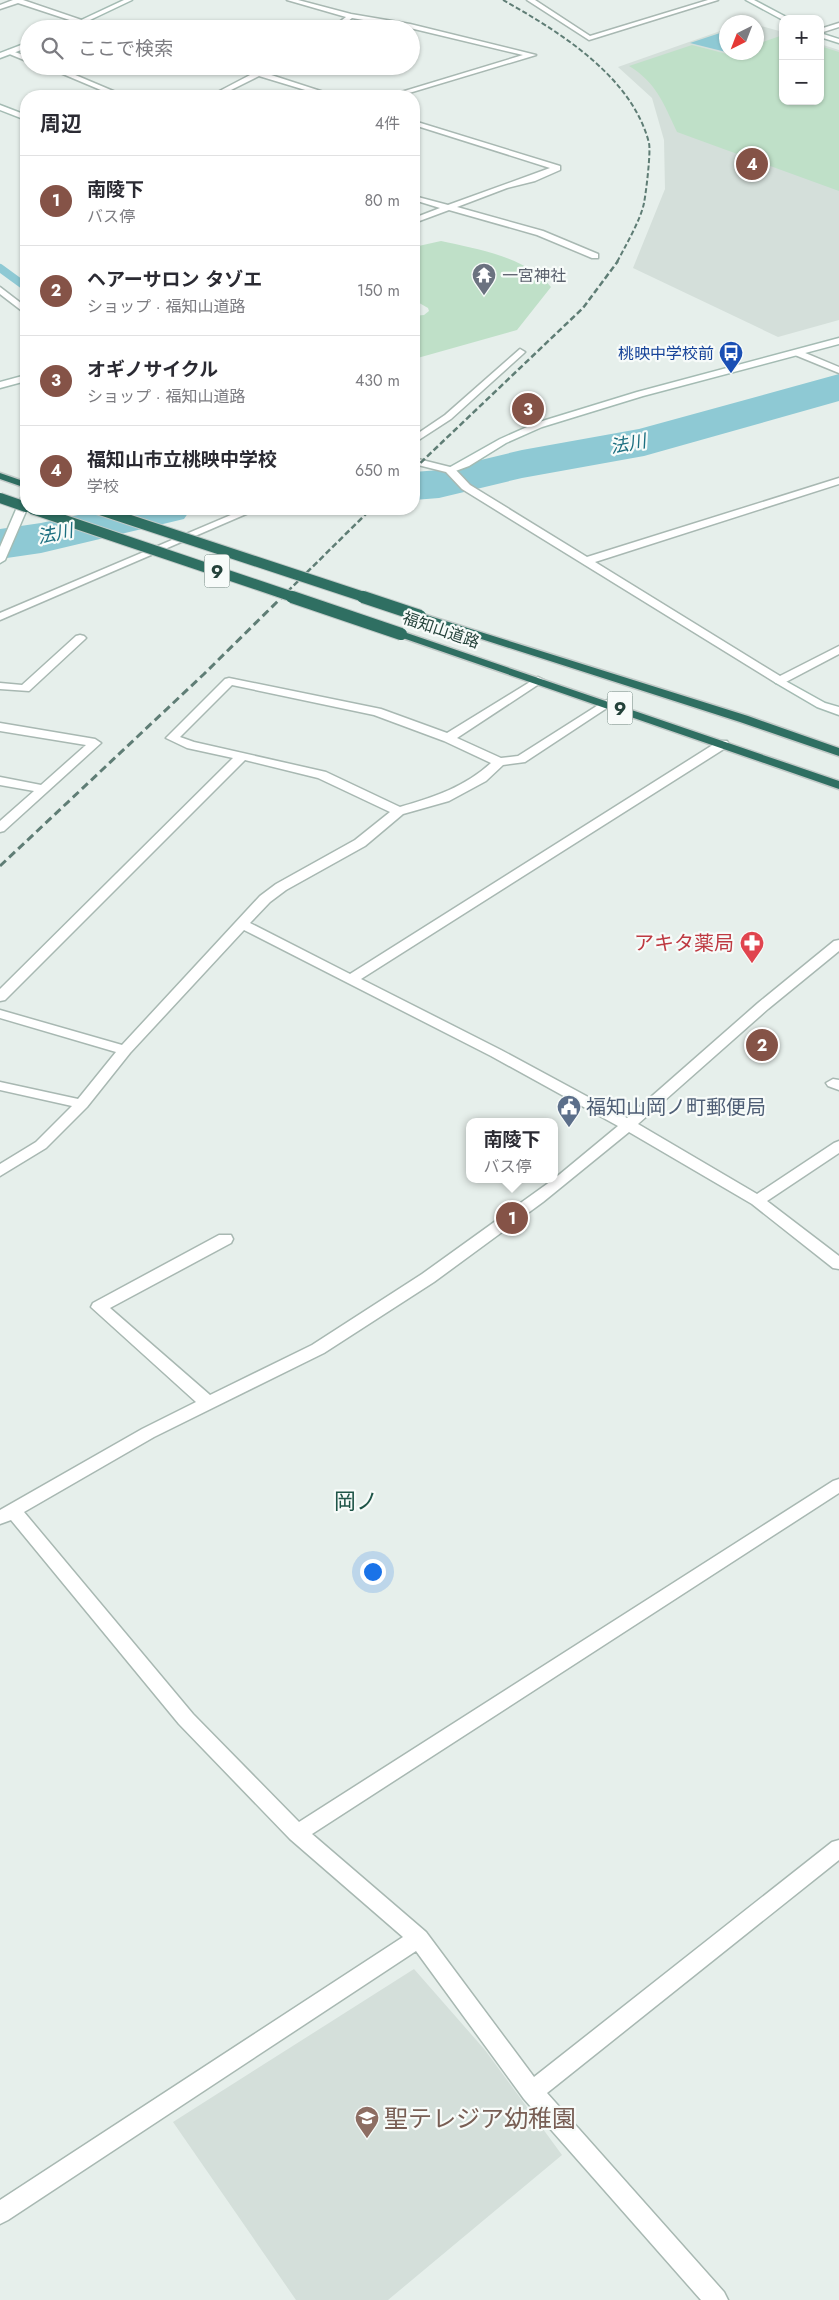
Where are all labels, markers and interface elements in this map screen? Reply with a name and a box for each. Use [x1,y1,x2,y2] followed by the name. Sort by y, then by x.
[719,15,764,60] north arrow
[779,15,824,105] map controls
[779,15,824,60] button: +
[20,20,420,75] search box
[38,34,66,62] icon: search
[78,35,173,62] text: ここで検索
[779,60,824,105] button: −
[40,109,82,139] text: 周辺
[375,112,400,135] text: 4件
[736,145,768,183] pin: 4
[87,176,144,203] text: 南陵下
[52,189,60,212] text: 1
[364,189,400,212] text: 80 m
[87,205,135,228] text: バス停
[471,262,497,296] temple icon: 一宮神社
[502,264,566,287] place label: 一宮神社
[87,266,262,293] text: ヘアーサロン タゾエ
[51,279,61,302] text: 2
[357,279,400,302] text: 150 m
[87,295,245,318] text: ショップ · 福知山道路
[718,340,744,374] bus stop icon: 桃映中学校前
[618,342,714,365] place label: 桃映中学校前
[87,356,218,383] text: オギノサイクル
[51,369,61,392] text: 3
[355,369,400,392] text: 430 m
[87,385,245,408] text: ショップ · 福知山道路
[512,390,544,428] pin: 3
[608,427,650,460] water label: 法川
[87,446,277,473] text: 福知山市立桃映中学校
[50,459,62,482] text: 4
[355,459,400,482] text: 650 m
[87,475,119,498] text: 学校
[35,517,77,550] water label: 法川
[204,554,230,588] road number: 9
[399,606,483,654] street label: 福知山道路
[608,691,632,724] road number: 9
[634,929,734,958] place label: アキタ薬局
[739,930,765,964] pharmacy icon: アキタ薬局
[746,1026,778,1064] pin: 2
[586,1093,766,1122] place label: 福知山岡ノ町郵便局
[556,1094,582,1128] public building icon: 福知山岡ノ町郵便局
[466,1118,558,1183] popup
[483,1126,541,1153] text: 南陵下
[483,1155,532,1178] text: バス停
[496,1199,528,1237] pin: 1
[334,1485,378,1517] district label: 岡ノ
[360,1559,386,1585] your location
[384,2101,576,2136] place label: 聖テレジア幼稚園
[354,2105,380,2139] school or university icon: 聖テレジア幼稚園

